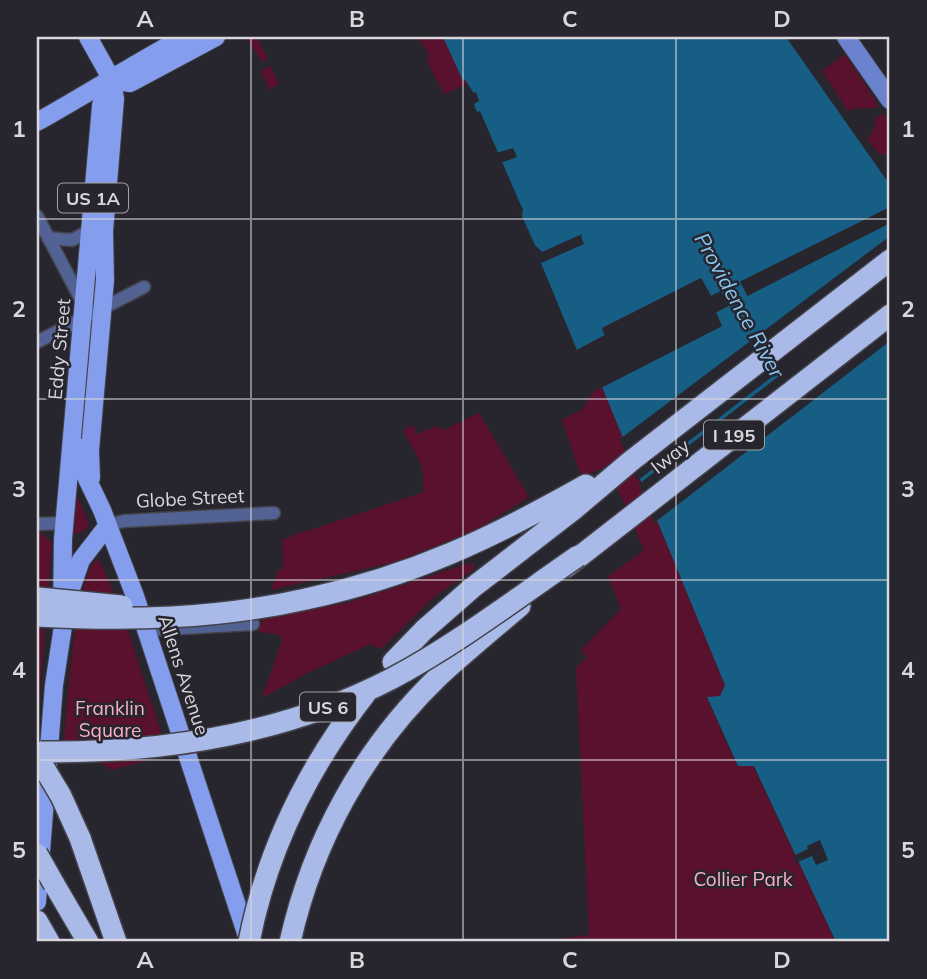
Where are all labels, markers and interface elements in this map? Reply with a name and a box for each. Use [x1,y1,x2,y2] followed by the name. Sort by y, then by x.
[136,4,154,33] text: A
[349,4,365,33] text: B
[562,4,578,33] text: C
[773,4,791,33] text: D
[12,114,26,143] text: 1
[901,114,915,143] text: 1
[58,183,128,212] road number: US 1A
[689,228,791,383] water label: Providence River
[12,294,26,323] text: 2
[901,294,915,323] text: 2
[43,297,75,401] street label: Eddy Street
[704,421,764,450] road number: I 195
[646,433,694,479] street label: Iway
[12,474,26,503] text: 3
[901,474,915,503] text: 3
[135,483,245,513] street label: Globe Street
[153,612,215,738] street label: Allens Avenue
[12,655,26,684] text: 4
[901,655,915,684] text: 4
[300,692,356,722] road number: US 6
[75,696,145,742] park label: Franklin Square
[12,835,26,864] text: 5
[901,835,915,864] text: 5
[694,867,793,891] park label: Collier Park
[136,945,154,974] text: A
[349,945,365,974] text: B
[562,945,578,974] text: C
[773,945,791,974] text: D

